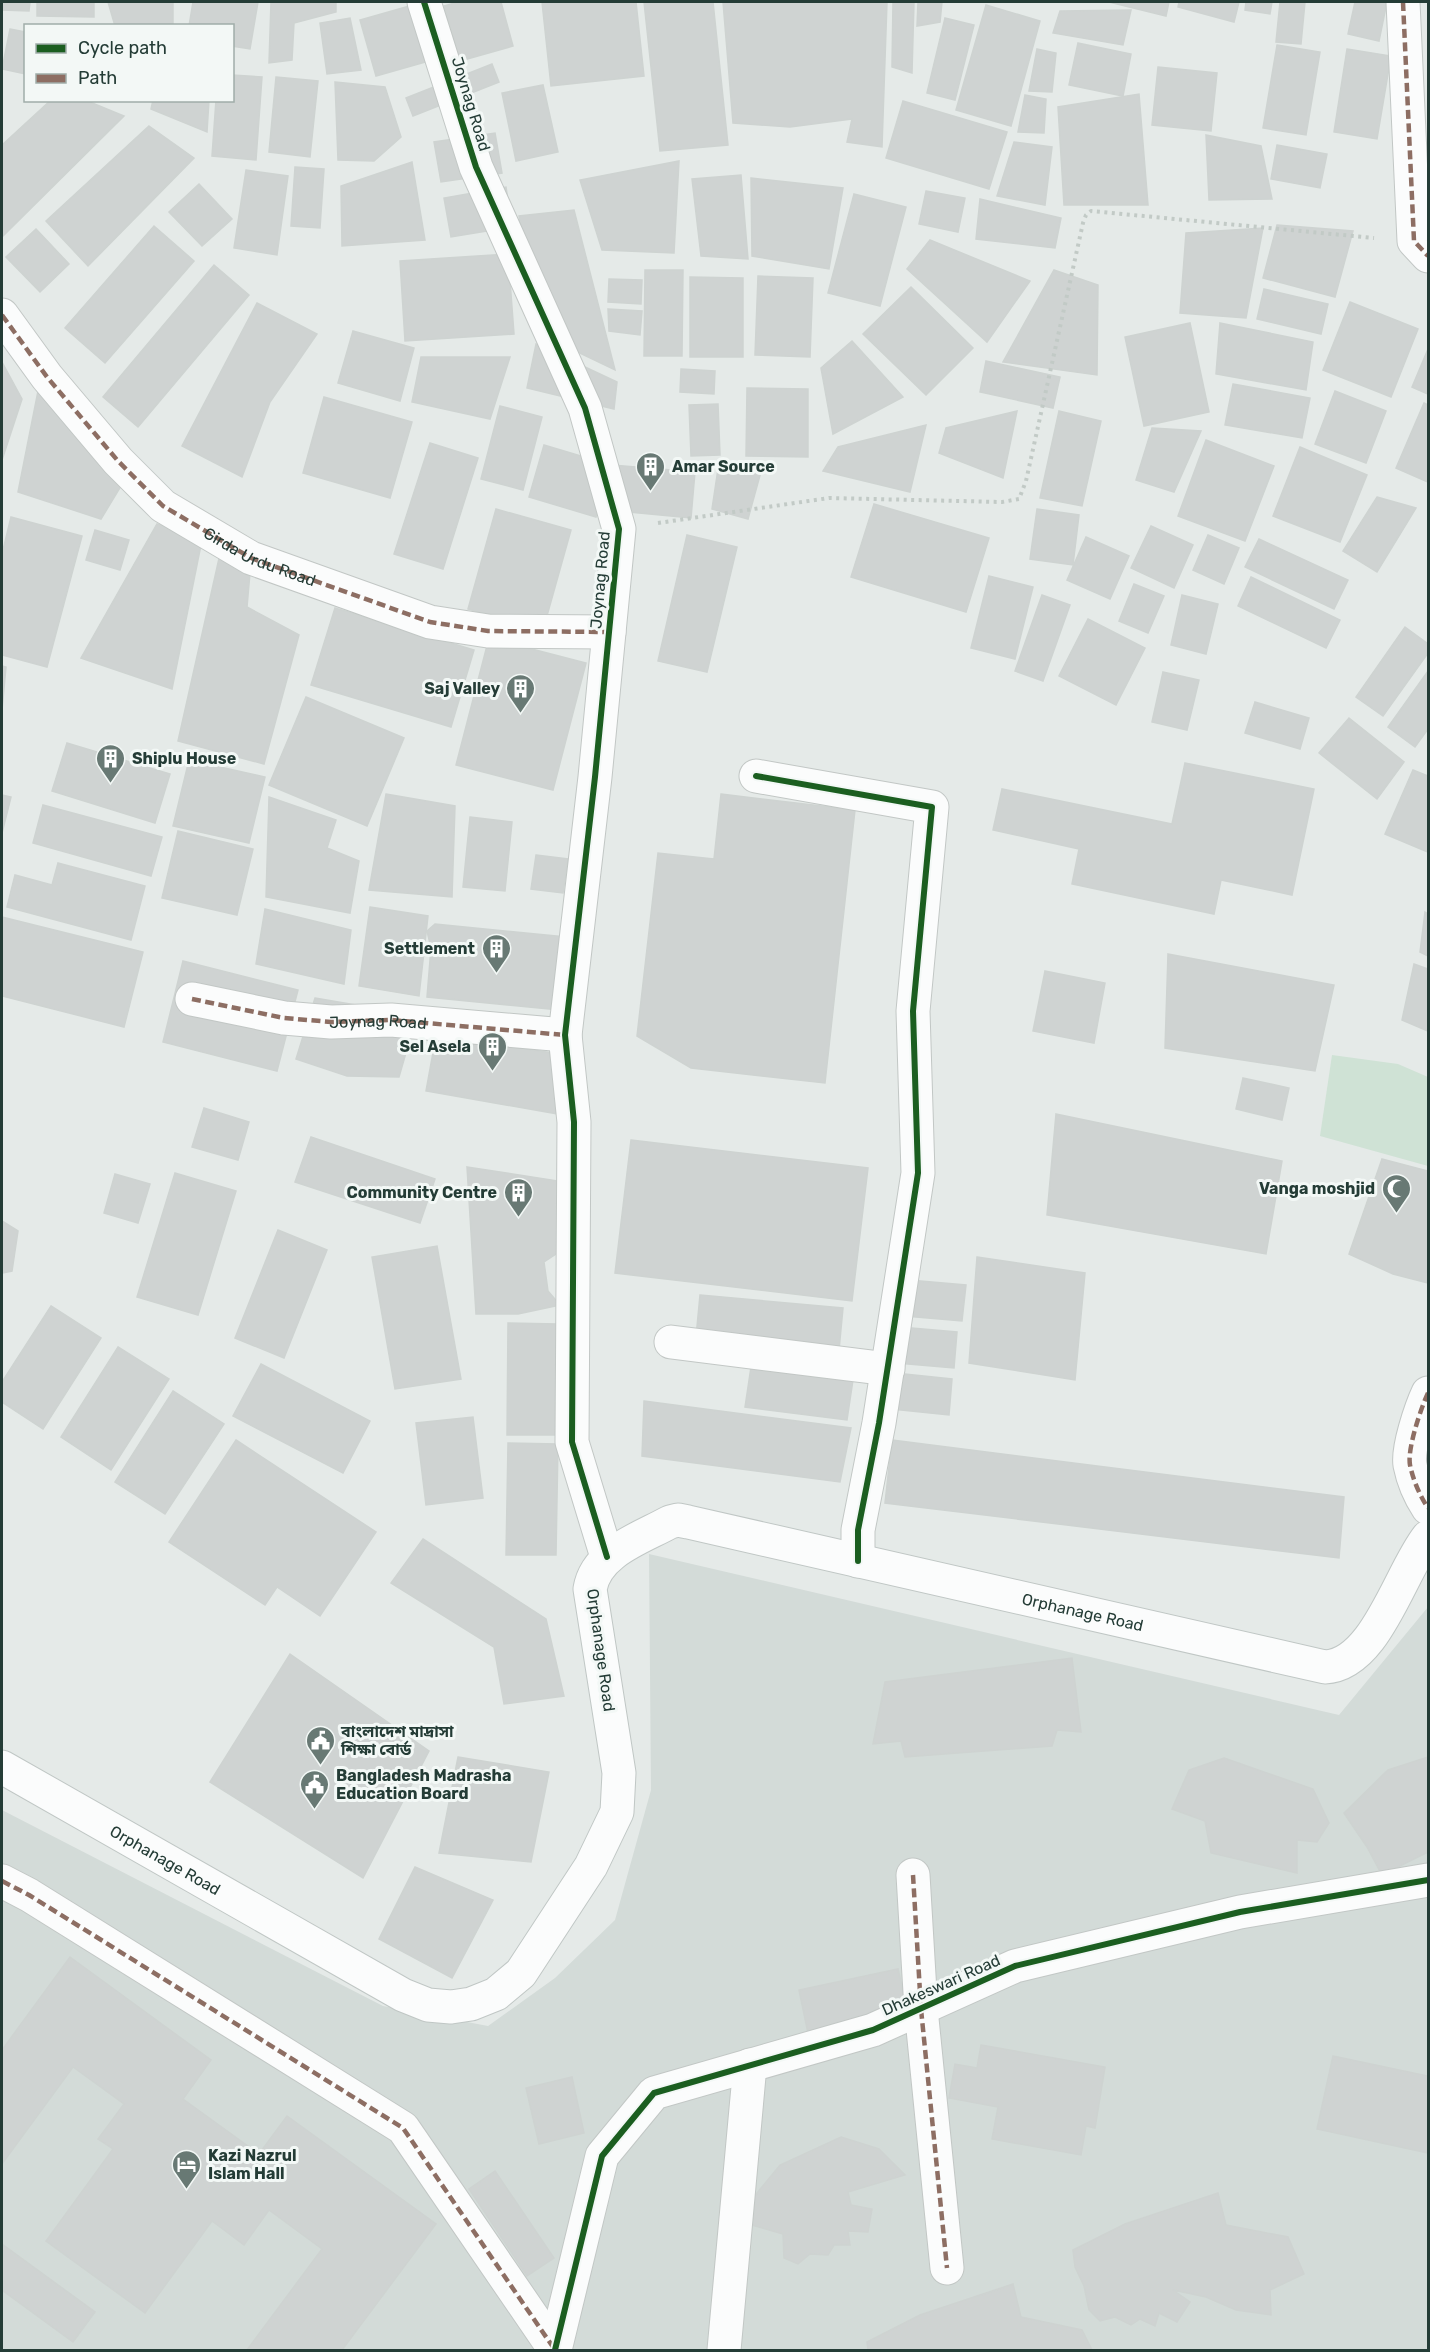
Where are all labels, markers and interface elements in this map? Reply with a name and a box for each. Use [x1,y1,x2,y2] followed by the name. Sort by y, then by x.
[24,24,234,102] legend
[78,37,167,59] text: Cycle path
[448,54,494,154] street label: Joynag Road
[78,67,117,89] text: Path
[635,450,667,492] building icon: Amar Source
[672,457,775,476] place label: Amar Source
[200,523,318,590] street label: Girda Urdu Road
[586,530,614,630] street label: Joynag Road
[505,672,537,714] building icon: Saj Valley
[424,679,500,698] place label: Saj Valley
[95,742,127,784] building icon: Shiplu House
[132,749,236,768] place label: Shiplu House
[480,932,512,974] building icon: Settlement
[384,939,476,958] place label: Settlement
[329,1010,427,1033] street label: Joynag Road
[476,1030,508,1072] building icon: Sel Asela
[399,1037,471,1056] place label: Sel Asela
[1380,1172,1412,1214] mosque icon: Vanga moshjid
[502,1176,534,1218] building icon: Community Centre
[1259,1179,1375,1198] place label: Vanga moshjid
[346,1183,497,1202] place label: Community Centre
[583,1587,619,1713] street label: Orphanage Road
[1020,1589,1145,1635] street label: Orphanage Road
[340,1722,454,1759] place label: বাংলাদেশ মাদ্রাসা শিক্ষা বোর্ড
[304,1724,336,1766] public building icon: বাংলাদেশ মাদ্রাসা শিক্ষা বোর্ড
[336,1766,511,1803] place label: Bangladesh Madrasha Education Board
[299,1768,331,1810] public building icon: Bangladesh Madrasha Education Board
[107,1821,224,1899] street label: Orphanage Road
[879,1950,1003,2020] street label: Dhakeswari Road
[208,2146,297,2183] place label: Kazi Nazrul Islam Hall
[171,2148,203,2190] hotel icon: Kazi Nazrul Islam Hall

